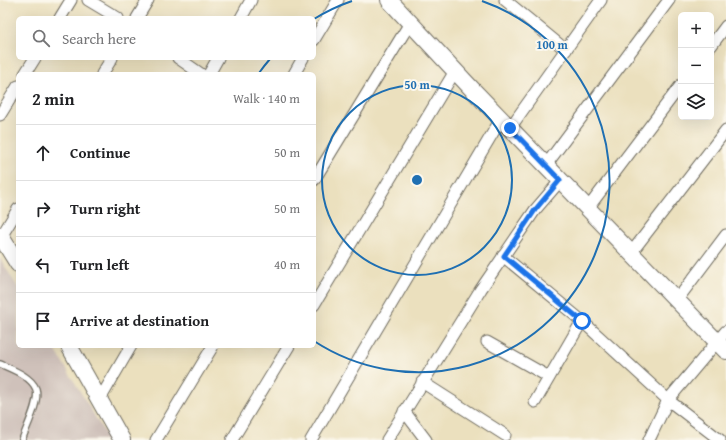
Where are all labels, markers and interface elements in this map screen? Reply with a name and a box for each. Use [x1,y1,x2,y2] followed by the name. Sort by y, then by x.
[678,12,714,120] map controls
[678,12,714,48] button: +
[16,16,316,60] search box
[30,27,52,49] icon: search
[62,28,136,49] text: Search here
[536,36,569,53] text: 100 m
[678,48,714,84] button: −
[404,76,430,93] text: 50 m
[678,84,714,120] button: layers
[32,86,74,111] text: 2 min
[233,89,300,108] text: Walk · 140 m
[501,119,519,137] route end
[32,142,54,164] icon: ahead
[70,142,131,163] text: Continue
[274,143,300,162] text: 50 m
[410,173,424,187] centre of rings
[32,198,54,220] icon: right
[70,198,141,219] text: Turn right
[274,199,300,218] text: 50 m
[32,254,54,276] icon: left
[70,254,129,275] text: Turn left
[274,255,300,274] text: 40 m
[32,310,54,332] icon: arrive
[70,310,209,331] text: Arrive at destination
[573,312,591,330] route start

